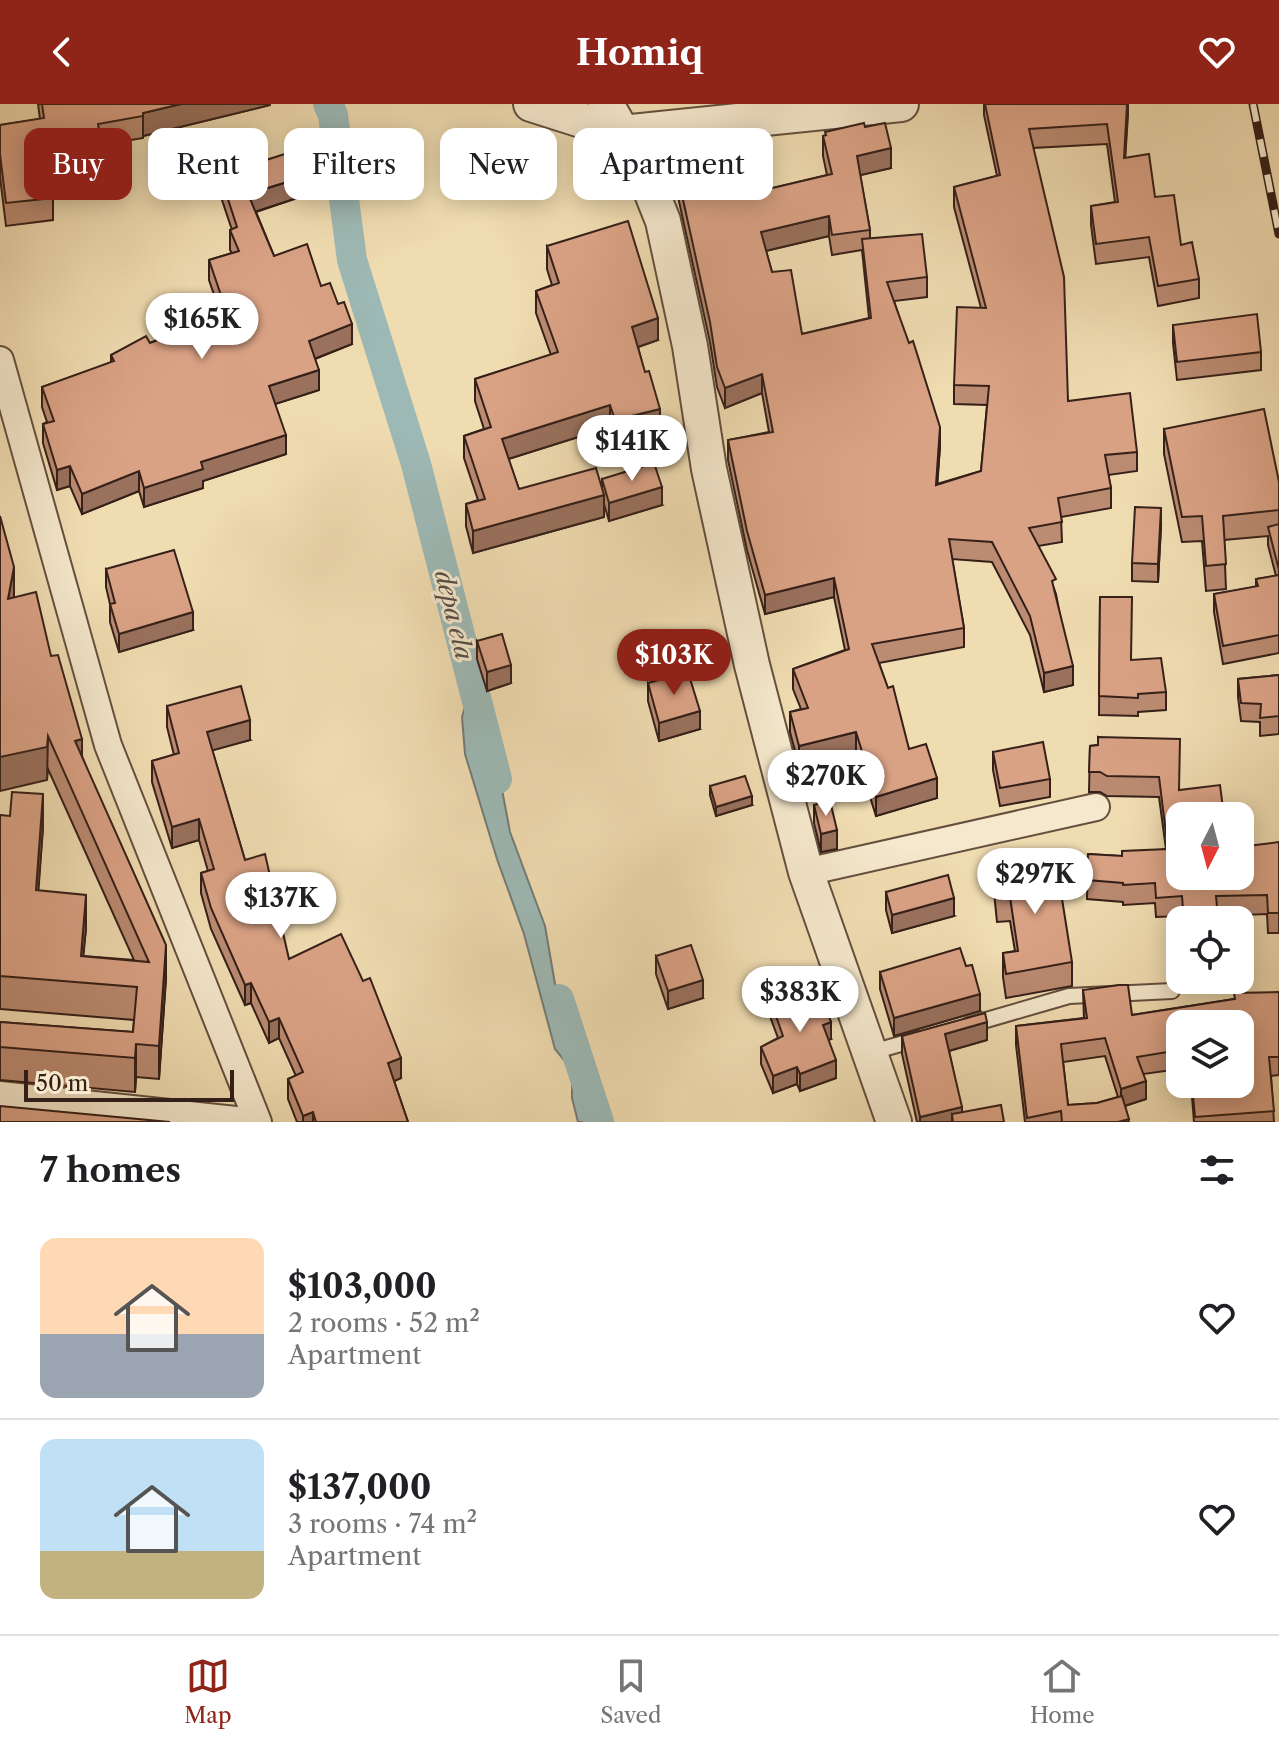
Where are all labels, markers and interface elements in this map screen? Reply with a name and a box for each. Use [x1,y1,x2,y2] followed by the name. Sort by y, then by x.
[40,30,84,74] icon: back
[576,30,703,74] text: Homiq
[1195,30,1239,74] icon: heart
[24,128,132,200] chip: Buy
[148,128,268,200] chip: Rent
[284,128,424,200] chip: Filters
[440,128,557,200] chip: New
[573,128,773,200] chip: Apartment
[146,293,258,361] pin: $165K
[164,303,240,335] text: $165K
[576,415,688,483] pin: $141K
[595,425,669,457] text: $141K
[429,567,479,663] water label: depa ela
[618,629,730,697] pin: $103K
[635,639,713,671] text: $103K
[770,750,882,818] pin: $270K
[786,760,866,792] text: $270K
[1166,802,1254,890] north arrow
[1166,802,1254,1098] map controls
[979,848,1091,916] pin: $297K
[995,858,1075,890] text: $297K
[225,872,337,940] pin: $137K
[243,882,319,914] text: $137K
[1166,906,1254,994] button: locate
[744,966,856,1034] pin: $383K
[760,976,840,1008] text: $383K
[1166,1010,1254,1098] button: layers
[24,1066,234,1102] scale bar
[36,1070,88,1097] text: 50 m
[1195,1148,1239,1192] icon: filters
[40,1149,181,1191] text: 7 homes
[288,1265,437,1307] text: $103,000
[104,1270,200,1366] icon: home
[1195,1296,1239,1340] icon: heart
[288,1307,480,1339] text: 2 rooms · 52 m²
[288,1339,421,1371] text: Apartment
[288,1466,431,1508] text: $137,000
[104,1471,200,1567] icon: home
[1195,1497,1239,1541] icon: heart
[288,1508,477,1540] text: 3 rooms · 74 m²
[288,1540,421,1572] text: Apartment
[184,1654,232,1729] tab: Map
[600,1654,661,1729] tab: Saved
[1030,1654,1095,1729] tab: Home

